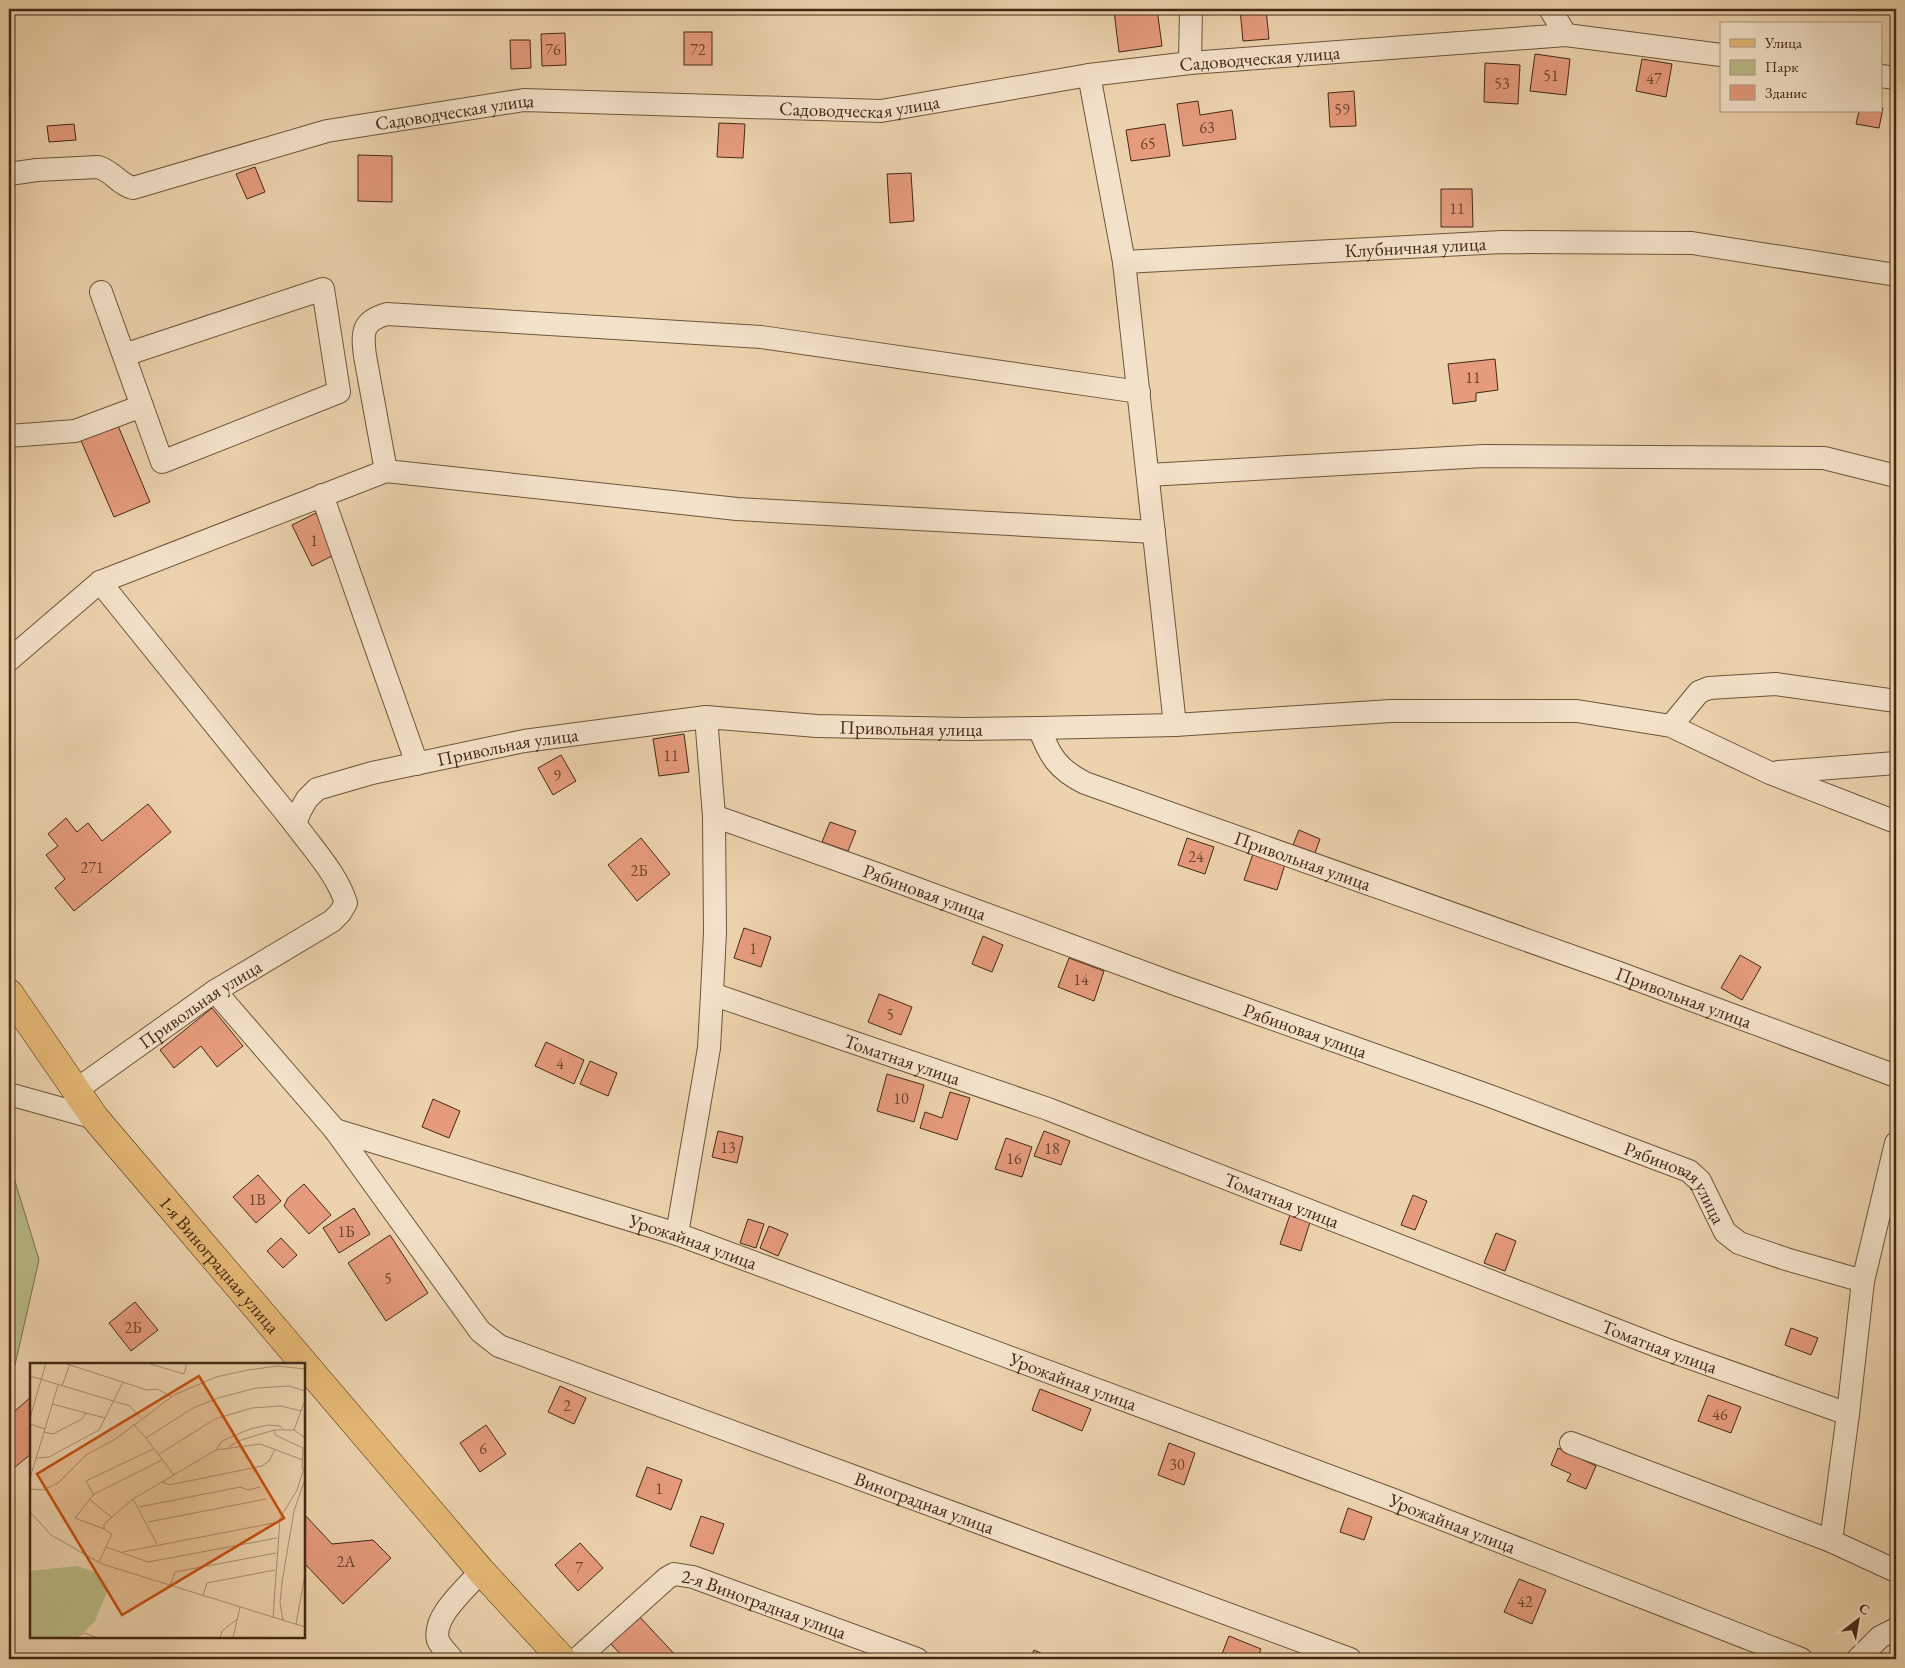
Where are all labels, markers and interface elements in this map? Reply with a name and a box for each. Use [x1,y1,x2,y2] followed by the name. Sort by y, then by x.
[1720,22,1882,112] legend
[1764,33,1802,52] text: Улица
[545,39,561,60] house number: 76
[690,39,706,60] house number: 72
[1178,40,1341,77] street label: Садоводческая улица
[1765,57,1798,76] text: Парк
[1543,65,1559,86] house number: 51
[1646,68,1662,89] house number: 47
[1494,73,1510,94] house number: 53
[1765,83,1807,102] text: Здание
[373,88,535,136] street label: Садоводческая улица
[779,89,942,124] street label: Садоводческая улица
[1334,99,1350,120] house number: 59
[1199,117,1215,138] house number: 63
[1140,133,1156,154] house number: 65
[1449,198,1465,219] house number: 11
[1344,231,1487,263] street label: Клубничная улица
[1465,367,1481,388] house number: 11
[310,530,318,551] house number: 1
[839,714,983,742] street label: Привольная улица
[435,722,580,772] street label: Привольная улица
[663,745,679,766] house number: 11
[553,765,561,786] house number: 9
[1231,825,1375,897] street label: Привольная улица
[1188,846,1204,867] house number: 24
[80,857,104,878] house number: 271
[860,858,990,926] street label: Рябиновая улица
[630,860,648,881] house number: 2Б
[749,938,757,959] house number: 1
[134,954,267,1055] street label: Привольная улица
[1612,961,1756,1034] street label: Привольная улица
[1073,969,1089,990] house number: 14
[1240,997,1371,1064] street label: Рябиновая улица
[886,1004,894,1025] house number: 5
[840,1028,964,1091] street label: Томатная улица
[556,1053,564,1074] house number: 4
[893,1088,909,1109] house number: 10
[1621,1136,1731,1228] street label: Рябиновая улица
[720,1137,736,1158] house number: 13
[1044,1138,1060,1159] house number: 18
[1006,1148,1022,1169] house number: 16
[1220,1167,1343,1234] street label: Томатная улица
[248,1189,266,1210] house number: 1В
[153,1190,285,1339] street label: 1-я Виноградная улица
[625,1208,761,1276] street label: Урожайная улица
[337,1221,355,1242] house number: 1Б
[384,1268,392,1289] house number: 5
[1598,1314,1721,1380] street label: Томатная улица
[124,1317,142,1338] house number: 2Б
[1005,1346,1141,1417] street label: Урожайная улица
[30,1363,305,1638] inset map
[563,1395,571,1416] house number: 2
[1712,1404,1728,1425] house number: 46
[479,1438,487,1459] house number: 6
[1169,1454,1185,1475] house number: 30
[851,1466,998,1540] street label: Виноградная улица
[655,1478,663,1499] house number: 1
[1384,1487,1520,1560] street label: Урожайная улица
[337,1551,356,1572] house number: 2А
[575,1557,583,1578] house number: 7
[680,1563,850,1645] street label: 2-я Виноградная улица
[1517,1591,1533,1612] house number: 42
[1832,1596,1882,1646] north arrow
[1856,1599,1874,1619] text: С

